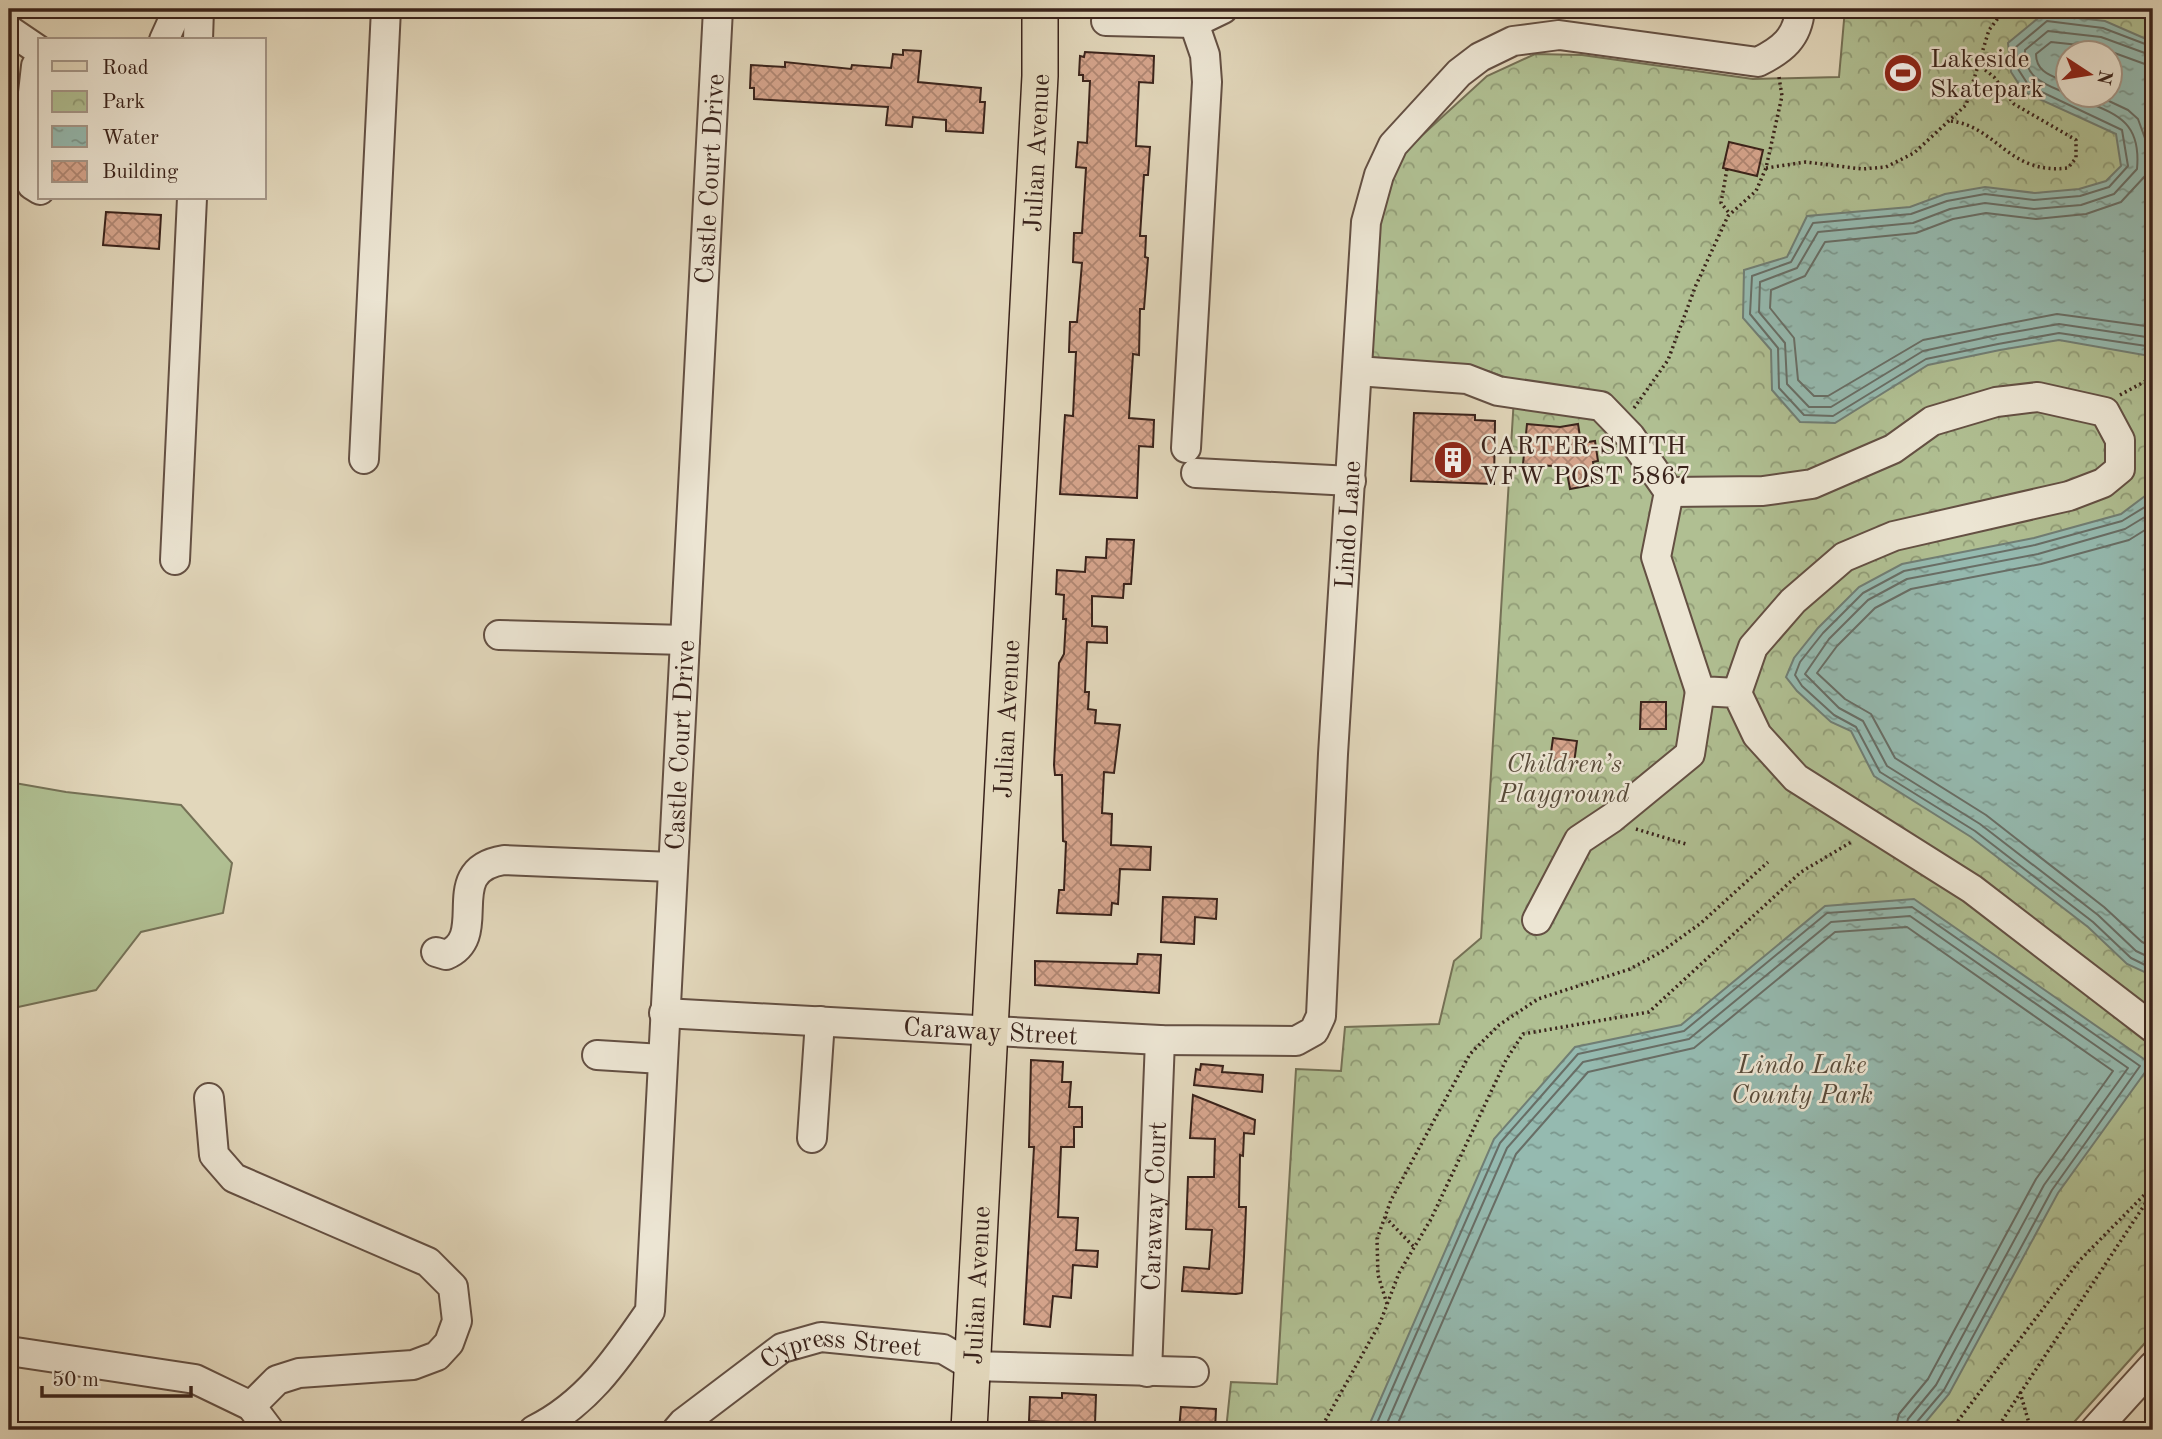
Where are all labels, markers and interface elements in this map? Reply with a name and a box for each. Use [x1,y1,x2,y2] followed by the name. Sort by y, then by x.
[38,38,266,200] legend
[2054,38,2124,108] north arrow
[1930,47,2044,103] place label: Lakeside Skatepark
[1882,52,1924,94] sports icon: Lakeside Skatepark
[102,58,149,79] text: Road
[2092,68,2114,87] text: N
[693,73,730,285] street label: Castle Court Drive
[1021,73,1055,233] street label: Julian Avenue
[102,92,145,113] text: Park
[102,128,159,149] text: Water
[102,162,179,183] text: Building
[1480,434,1691,490] place label: CARTER-SMITH VFW POST 5867
[1432,439,1474,481] building icon: CARTER-SMITH VFW POST 5867
[1332,460,1366,590] street label: Lindo Lane
[663,639,700,851] street label: Castle Court Drive
[991,639,1025,799] street label: Julian Avenue
[1498,752,1630,808] park label: Children’s Playground
[902,1015,1078,1051] street label: Caraway Street
[1731,1053,1873,1109] park label: Lindo Lake County Park
[1139,1121,1172,1292] street label: Caraway Court
[961,1205,996,1365] street label: Julian Avenue
[756,1326,923,1375] street label: Cypress Street
[42,1355,191,1399] scale bar
[52,1370,99,1391] text: 50 m

